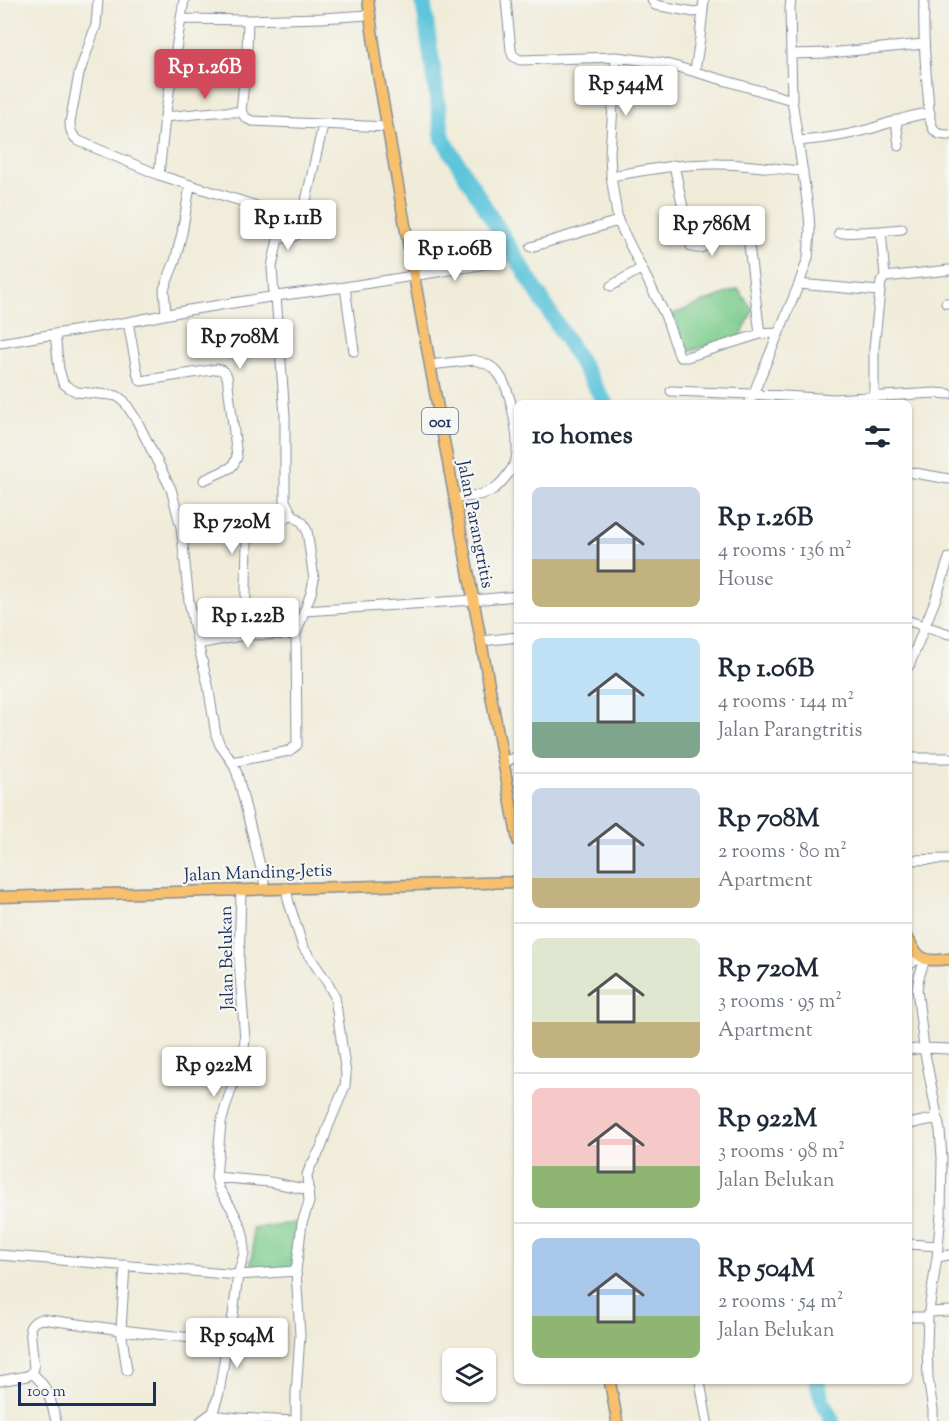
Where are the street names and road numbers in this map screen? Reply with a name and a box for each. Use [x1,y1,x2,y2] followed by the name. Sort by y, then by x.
[422,408,458,434] road number: 001
[449,457,499,591] street label: Jalan Parangtritis
[182,858,333,890] street label: Jalan Manding-Jetis
[214,905,242,1012] street label: Jalan Belukan

